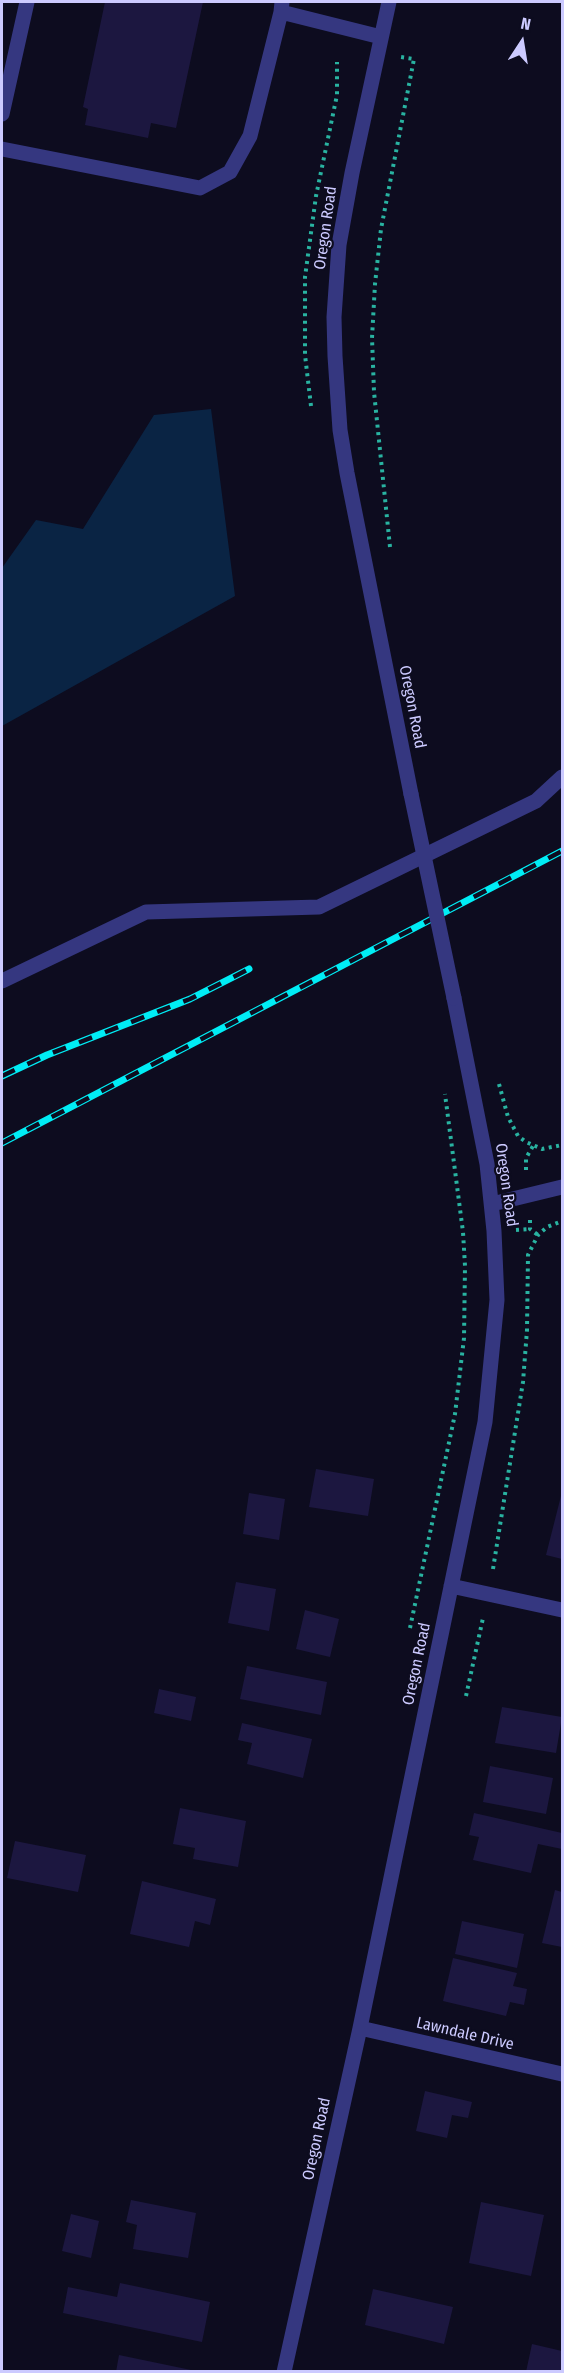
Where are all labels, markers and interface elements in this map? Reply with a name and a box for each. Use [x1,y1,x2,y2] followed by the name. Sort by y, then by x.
[492,12,552,72] north arrow
[519,14,533,34] text: N
[311,185,341,271] street label: Oregon Road
[395,664,429,750] street label: Oregon Road
[491,1142,521,1228] street label: Oregon Road
[399,1621,435,1707] street label: Oregon Road
[414,2013,516,2055] street label: Lawndale Drive
[299,2096,335,2182] street label: Oregon Road

